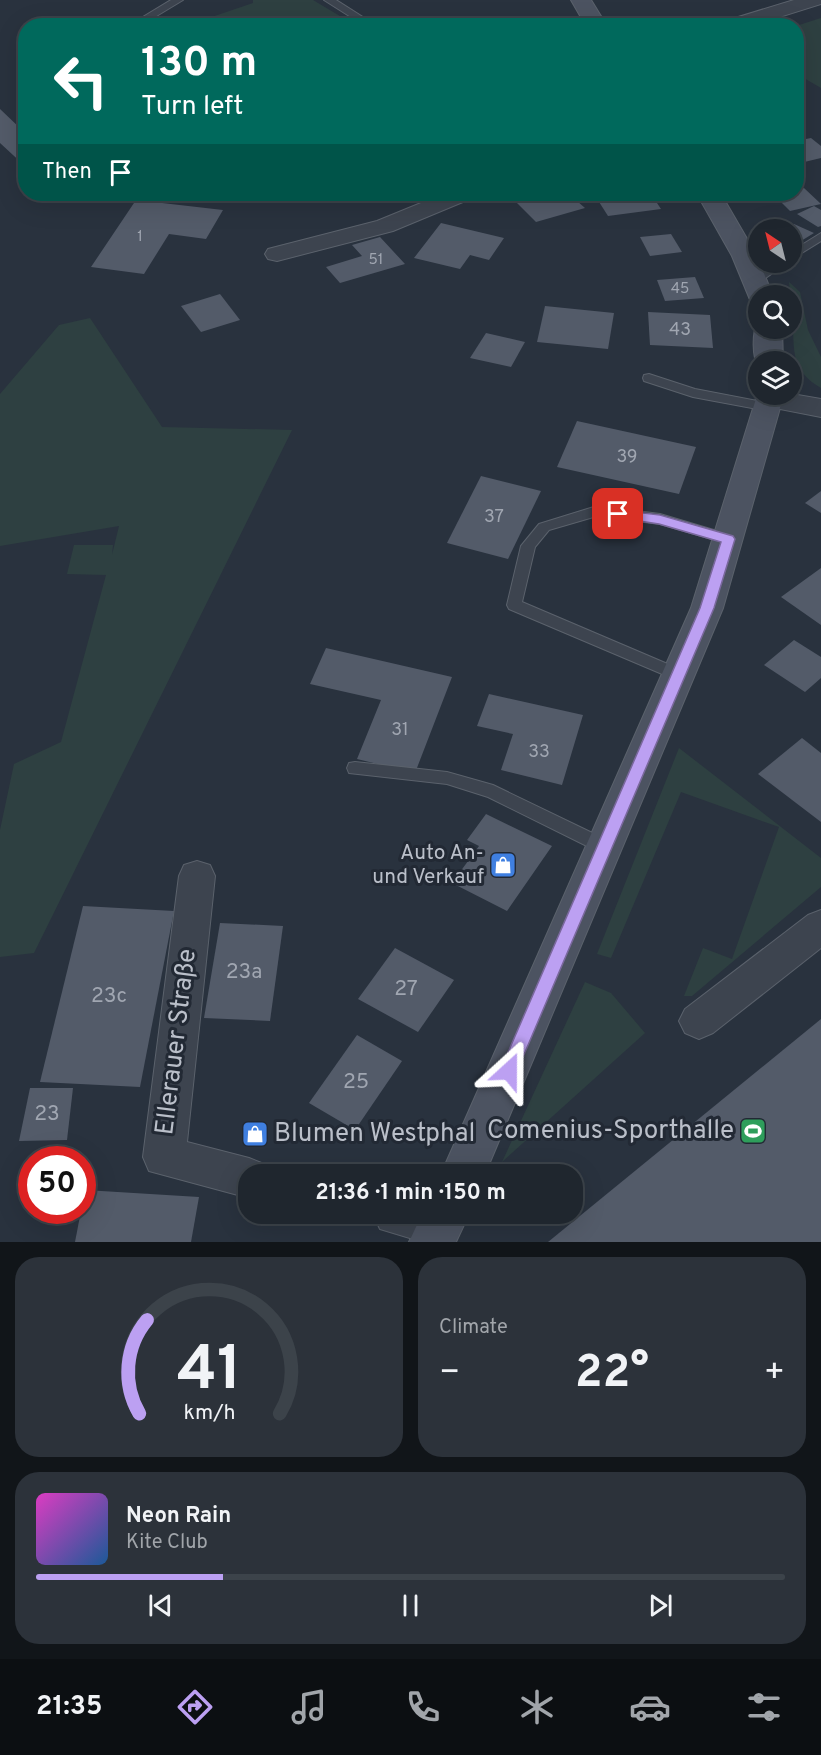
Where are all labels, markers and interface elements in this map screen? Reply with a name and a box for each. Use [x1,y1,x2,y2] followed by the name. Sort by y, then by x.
[141,38,257,91] text: 130 m
[42,42,120,120] icon: left
[141,90,243,124] text: Turn left
[104,156,137,189] icon: arrive
[42,159,92,186] text: Then
[748,219,802,273] north arrow
[748,219,802,405] map controls
[137,228,143,247] house number: 1
[369,251,383,270] house number: 51
[671,280,689,299] house number: 45
[748,285,802,339] button: search
[669,319,691,342] house number: 43
[748,351,802,405] button: layers
[616,446,638,469] house number: 39
[592,488,643,539] pin
[601,497,634,530] icon: arrive
[484,506,504,529] house number: 37
[391,719,409,742] house number: 31
[528,741,550,764] house number: 33
[372,840,484,891] place label: Auto An- und Verkauf
[488,850,518,880] shop icon: Auto An- und Verkauf
[149,947,205,1137] street label: Ellerauer Straße
[226,959,262,986] house number: 23a
[394,976,418,1003] house number: 27
[91,983,127,1010] house number: 23c
[477,1039,541,1103] position arrow
[343,1069,369,1096] house number: 25
[34,1101,60,1128] house number: 23
[487,1115,734,1148] place label: Comenius-Sporthalle
[738,1116,768,1146] sports icon: Comenius-Sporthalle
[274,1118,475,1151] place label: Blumen Westphal
[240,1119,270,1149] shop icon: Blumen Westphal
[18,1146,96,1224] speed limit sign: 50
[315,1180,506,1207] text: 21:36 · 1 min · 150 m
[439,1315,508,1341] text: Climate
[176,1333,242,1412] text: 41
[575,1346,649,1403] text: 22°
[439,1353,460,1395] text: −
[764,1353,785,1395] text: +
[183,1400,235,1427] text: km/h
[126,1503,231,1530] text: Neon Rain
[126,1530,208,1556] text: Kite Club
[144,1589,177,1622] icon: previous
[394,1589,427,1622] icon: pause
[644,1589,677,1622] icon: next
[174,1686,216,1728] icon: directions
[288,1686,330,1728] icon: music
[402,1686,444,1728] icon: phone
[516,1686,558,1728] icon: climate
[629,1686,671,1728] icon: car
[743,1686,785,1728] icon: filters
[36,1690,102,1724] text: 21:35

